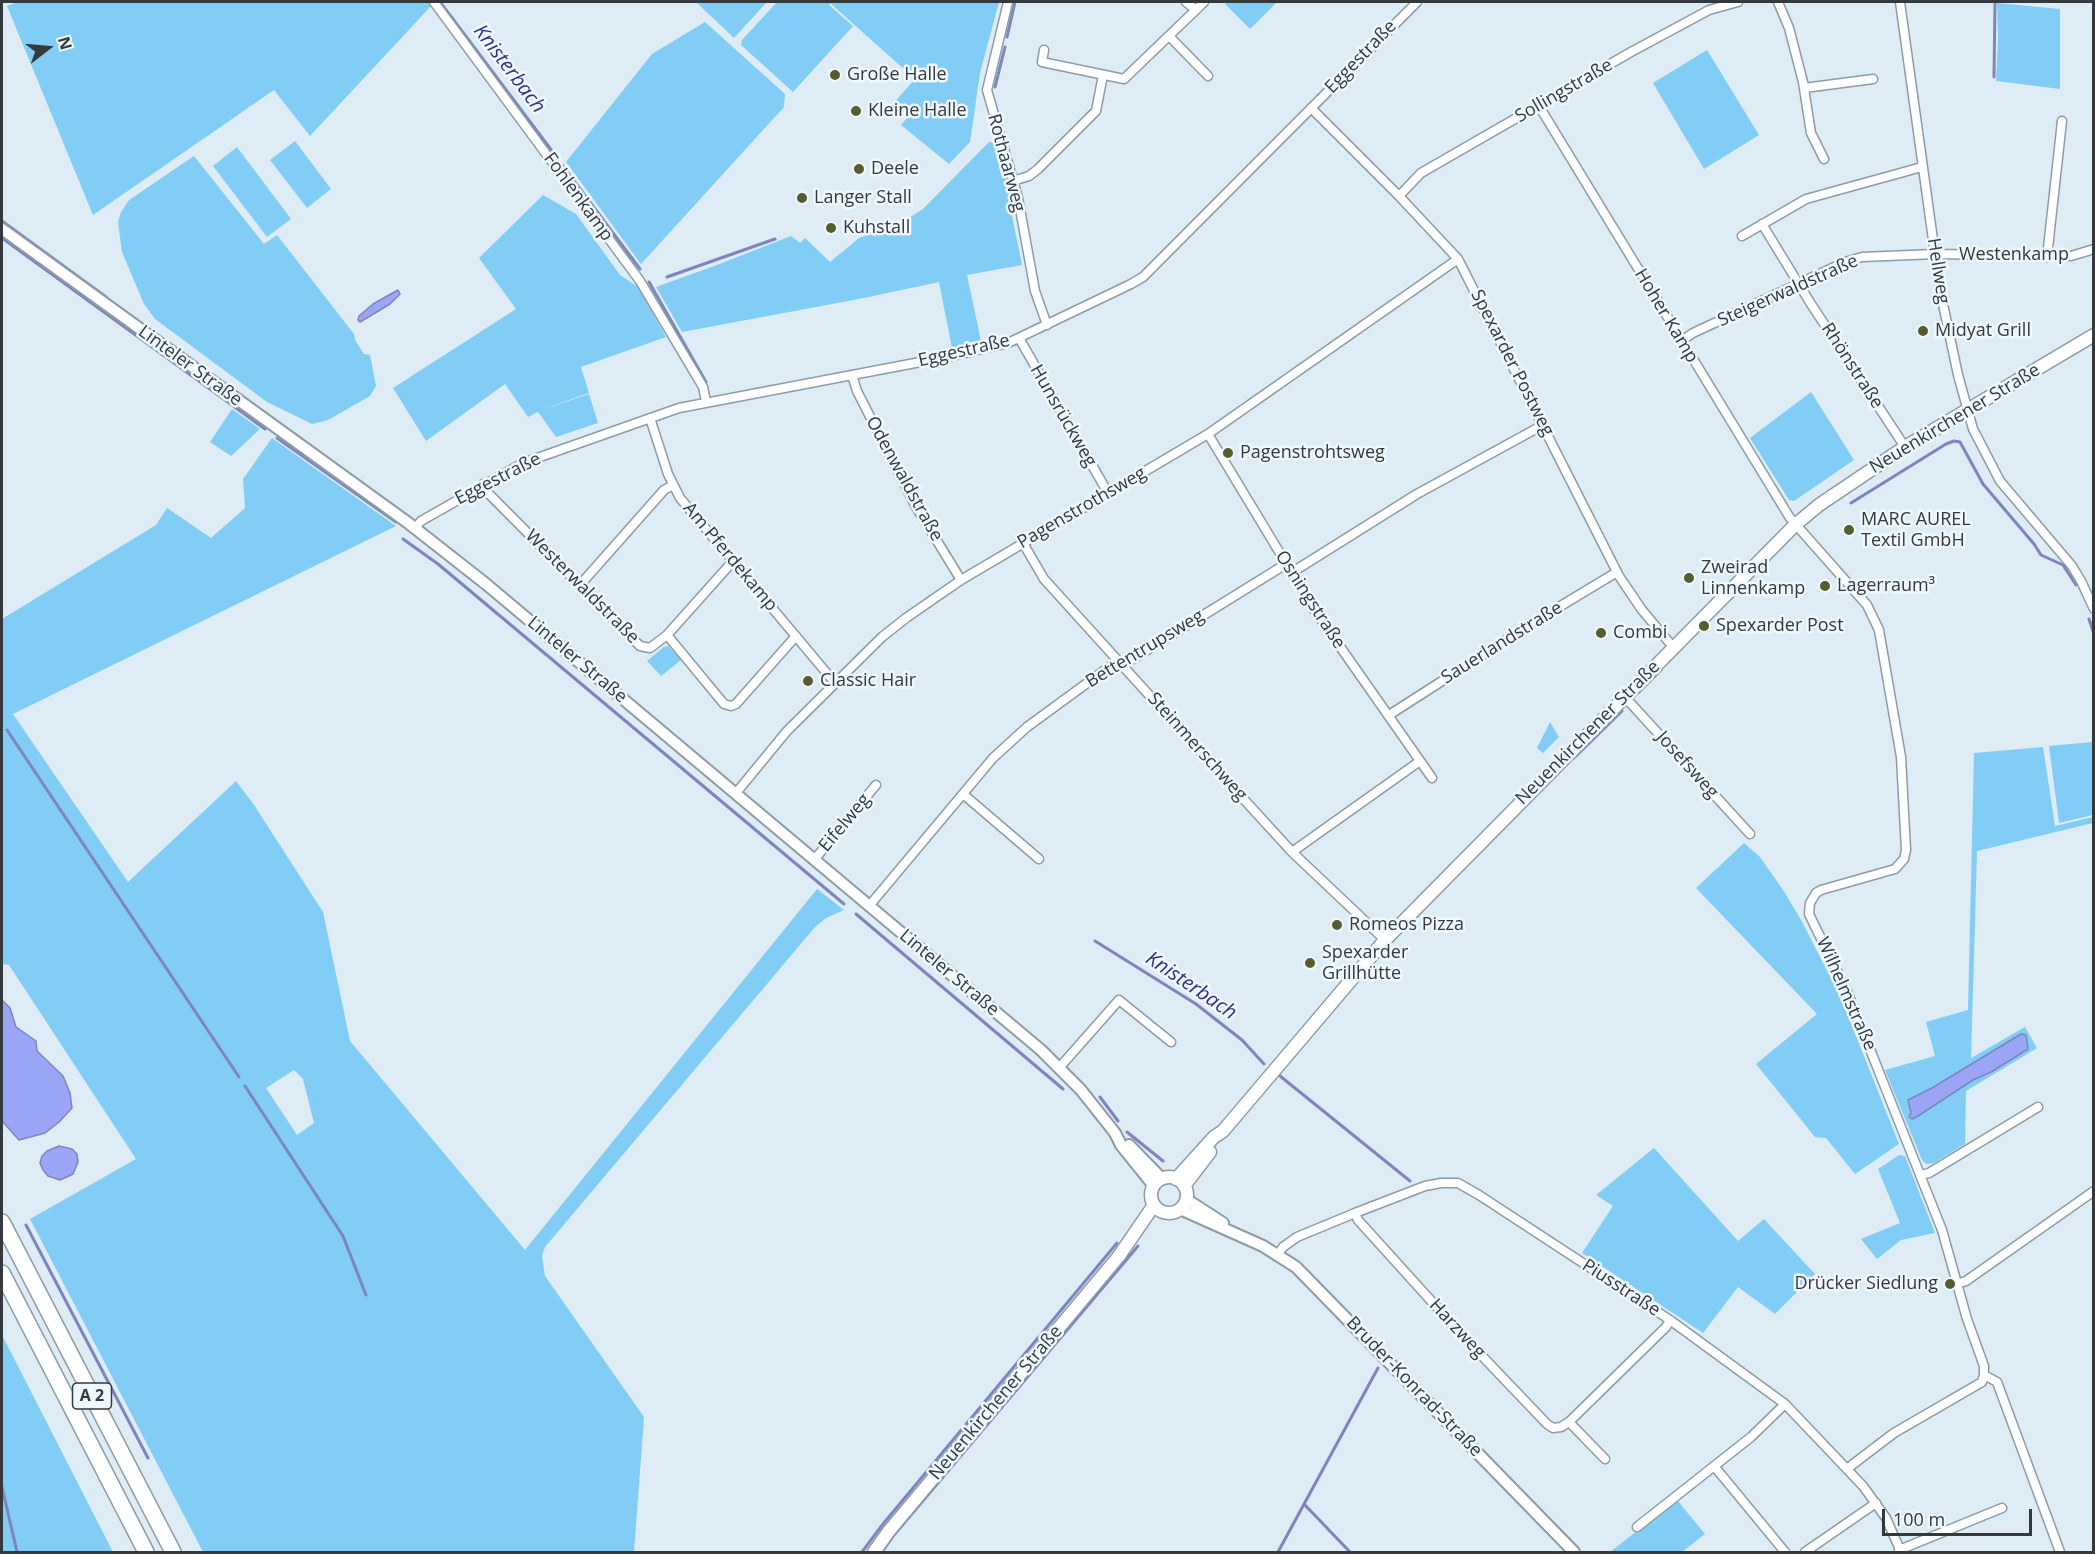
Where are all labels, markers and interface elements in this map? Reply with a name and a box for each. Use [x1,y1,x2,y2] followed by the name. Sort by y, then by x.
[1321,16,1401,98] street label: Eggestraße
[18,18,78,78] north arrow
[468,20,550,118] water label: Knisterbach
[53,34,78,52] text: N
[1511,54,1617,128] street label: Sollingstraße
[847,64,947,86] place label: Große Halle
[828,68,842,82] marker: Große Halle
[868,100,967,122] place label: Kleine Halle
[849,104,863,118] marker: Kleine Halle
[983,112,1029,214] street label: Rothaarweg
[539,149,617,245] street label: Fohlenkamp
[871,158,919,180] place label: Deele
[852,162,866,176] marker: Deele
[814,187,912,209] place label: Langer Stall
[795,191,809,205] marker: Langer Stall
[843,217,910,239] place label: Kuhstall
[824,221,838,235] marker: Kuhstall
[1922,237,1954,305] street label: Hellweg
[1959,244,2069,266] street label: Westenkamp
[1714,250,1862,332] street label: Steigerwaldstraße
[1629,265,1703,367] street label: Hoher Kamp
[1466,286,1558,440] street label: Spexarder Postweg
[1816,319,1888,413] street label: Rhönstraße
[1935,320,2031,342] place label: Midyat Grill
[134,321,246,411] street label: Linteler Straße
[1916,324,1930,338] marker: Midyat Grill
[916,330,1012,372] street label: Eggestraße
[1866,359,2044,479] street label: Neuenkirchener Straße
[1025,361,1101,471] street label: Hunsrückweg
[861,413,947,545] street label: Odenwaldstraße
[1240,442,1385,464] place label: Pagenstrohtsweg
[1221,446,1235,460] marker: Pagenstrohtsweg
[452,448,544,510] street label: Eggestraße
[1014,462,1150,554] street label: Pagenstrothsweg
[678,498,782,616] street label: Am Pferdekamp
[1861,509,1971,552] place label: MARC AUREL Textil GmbH
[1842,523,1856,537] marker: MARC AUREL Textil GmbH
[520,525,644,649] street label: Westerwaldstraße
[1270,547,1350,653] street label: Osningstraße
[1701,557,1805,600] place label: Zweirad Linnenkamp
[1682,571,1696,585] marker: Zweirad Linnenkamp
[1837,575,1935,597] place label: Lagerraum³
[1818,579,1832,593] marker: Lagerraum³
[1437,597,1567,689] street label: Sauerlandstraße
[1082,605,1208,693] street label: Bettentrupsweg
[523,612,631,708] street label: Linteler Straße
[1716,615,1844,637] place label: Spexarder Post
[1697,619,1711,633] marker: Spexarder Post
[1613,622,1667,644] place label: Combi
[1594,626,1608,640] marker: Combi
[1511,656,1665,810] street label: Neuenkirchener Straße
[820,670,916,692] place label: Classic Hair
[801,674,815,688] marker: Classic Hair
[1143,688,1251,806] street label: Steinmerschweg
[1651,727,1723,803] street label: Josefsweg
[815,790,875,856] street label: Eifelweg
[1349,914,1464,936] place label: Romeos Pizza
[1330,918,1344,932] marker: Romeos Pizza
[895,925,1003,1021] street label: Linteler Straße
[1811,934,1881,1054] street label: Wilhelmstraße
[1322,942,1408,984] place label: Spexarder Grillhütte
[1141,947,1241,1025] water label: Knisterbach
[1303,956,1317,970] marker: Spexarder Grillhütte
[1578,1255,1664,1321] street label: Piusstraße
[1794,1273,1938,1295] place label: Drücker Siedlung
[1943,1277,1957,1291] marker: Drücker Siedlung
[1424,1295,1490,1363] street label: Harzweg
[1342,1312,1486,1462] street label: Bruder-Konrad-Straße
[925,1321,1067,1485] street label: Neuenkirchener Straße
[72,1383,112,1409] road number: A 2
[1885,1497,2035,1535] scale bar
[1893,1507,1945,1531] text: 100 m

